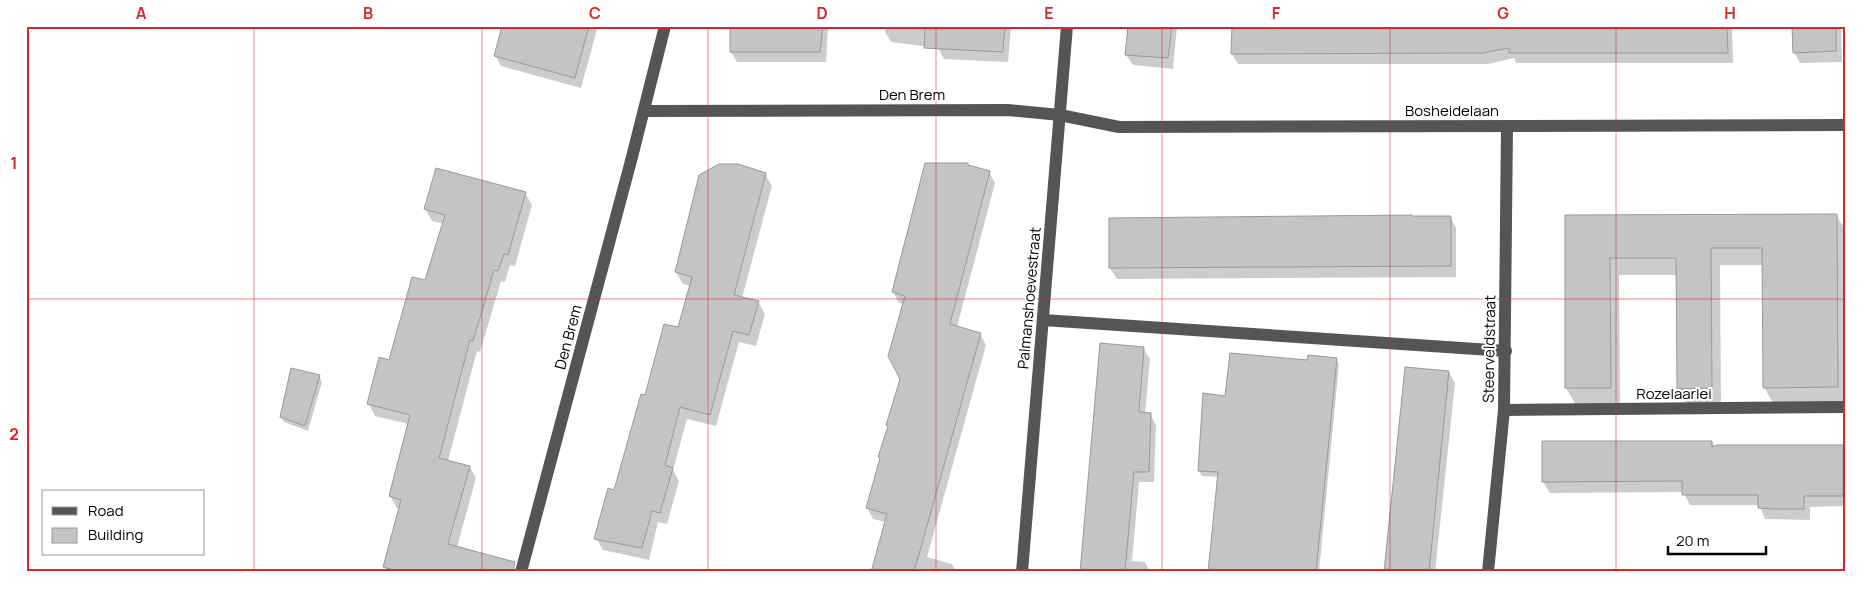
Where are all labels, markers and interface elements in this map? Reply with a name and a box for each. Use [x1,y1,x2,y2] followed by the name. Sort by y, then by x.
[136,2,147,24] text: A
[363,2,373,24] text: B
[589,2,601,24] text: C
[816,2,828,24] text: D
[1044,2,1054,24] text: E
[1272,2,1281,24] text: F
[1497,2,1509,24] text: G
[1724,2,1736,24] text: H
[879,84,945,105] street label: Den Brem
[1405,100,1499,121] street label: Bosheidelaan
[10,152,18,174] text: 1
[1012,226,1046,370] street label: Palmanshoevestraat
[1478,295,1500,403] street label: Steerveldstraat
[549,302,587,372] street label: Den Brem
[1636,383,1712,404] street label: Rozelaarlei
[9,423,19,445] text: 2
[42,490,205,556] legend
[88,500,124,521] text: Road
[1668,523,1766,555] scale bar
[88,524,143,545] text: Building
[1676,530,1709,551] text: 20 m

